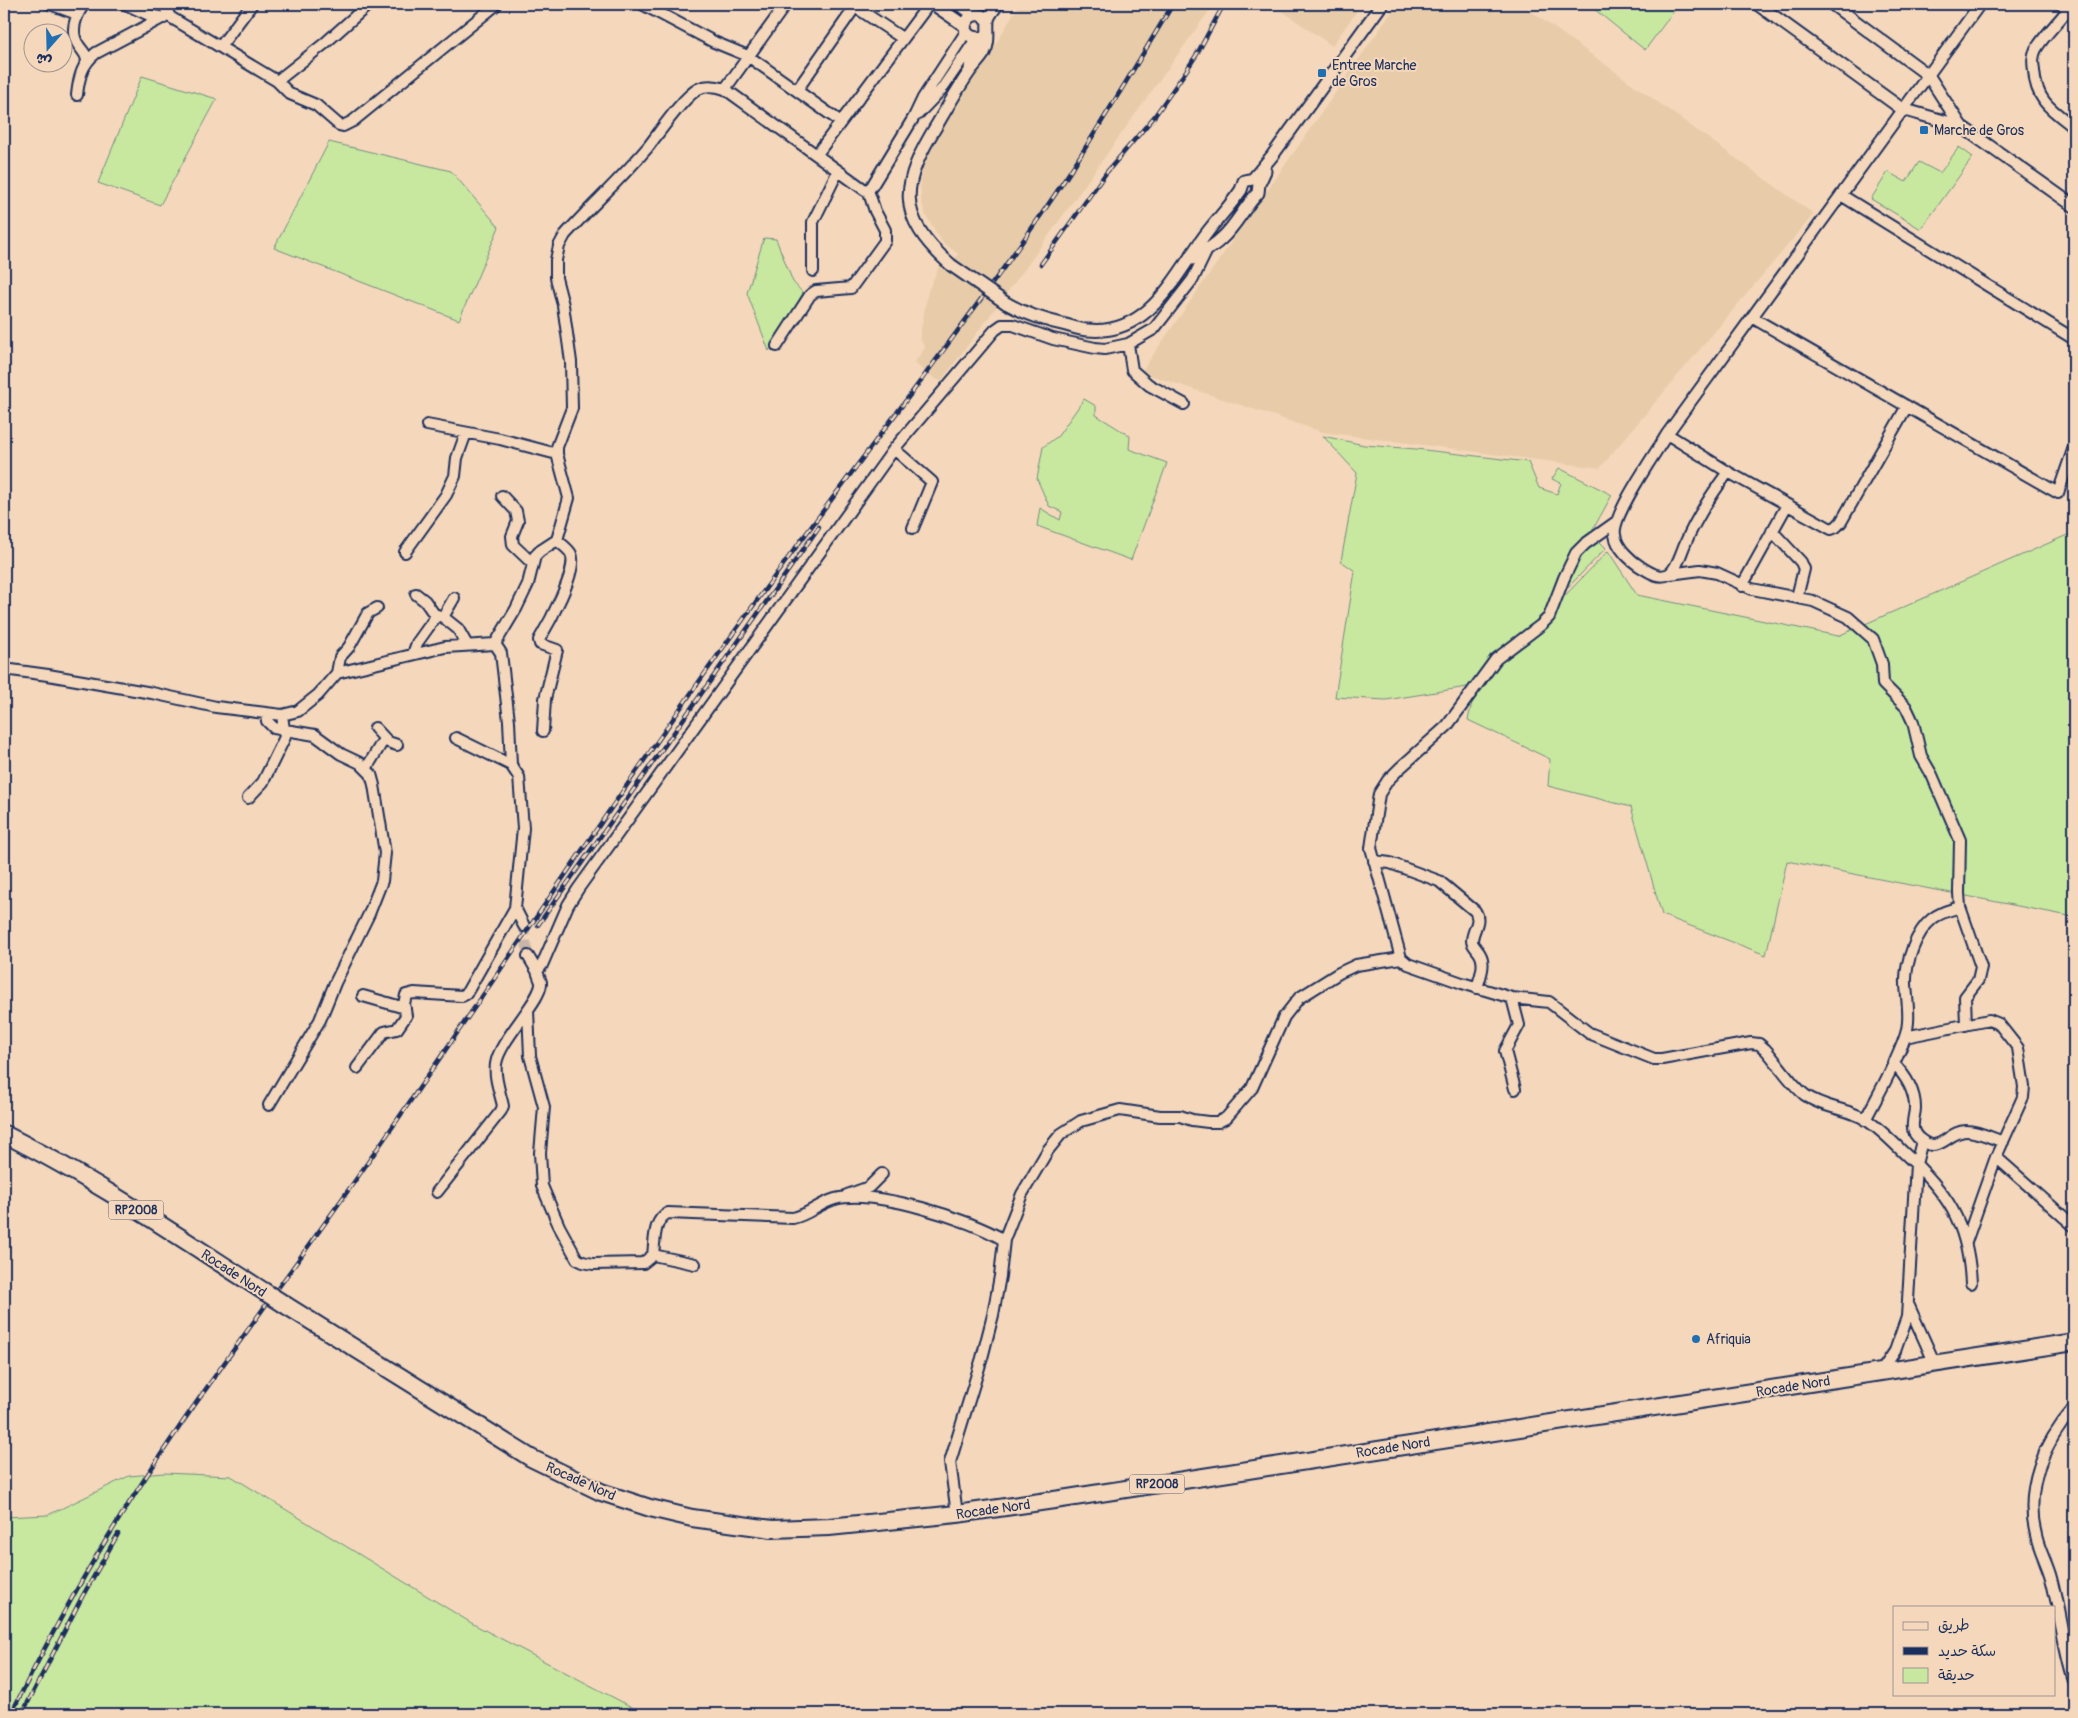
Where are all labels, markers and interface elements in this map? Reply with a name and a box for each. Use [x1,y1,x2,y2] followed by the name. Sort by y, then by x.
[22,22,72,72] north arrow
[34,49,54,70] text: ش
[1332,57,1417,90] place label: Entree Marche de Gros
[1316,67,1328,79] marker: Entree Marche de Gros
[1934,122,2025,139] place label: Marche de Gros
[1918,124,1930,136] marker: Marche de Gros
[108,1200,164,1220] road number: RP2008
[198,1246,270,1301] street label: Rocade Nord
[1706,1331,1751,1348] place label: Afriquia
[1690,1333,1702,1345] marker: Afriquia
[1755,1372,1831,1401] street label: Rocade Nord
[1355,1433,1431,1462] street label: Rocade Nord
[543,1458,619,1504] street label: Rocade Nord
[1130,1475,1184,1494] road number: RP2008
[955,1496,1031,1523] street label: Rocade Nord
[1893,1606,2056,1696] legend
[1938,1616,1970,1635] text: طريق
[1938,1642,1996,1661] text: سكة حديد
[1938,1666,1975,1685] text: حديقة

